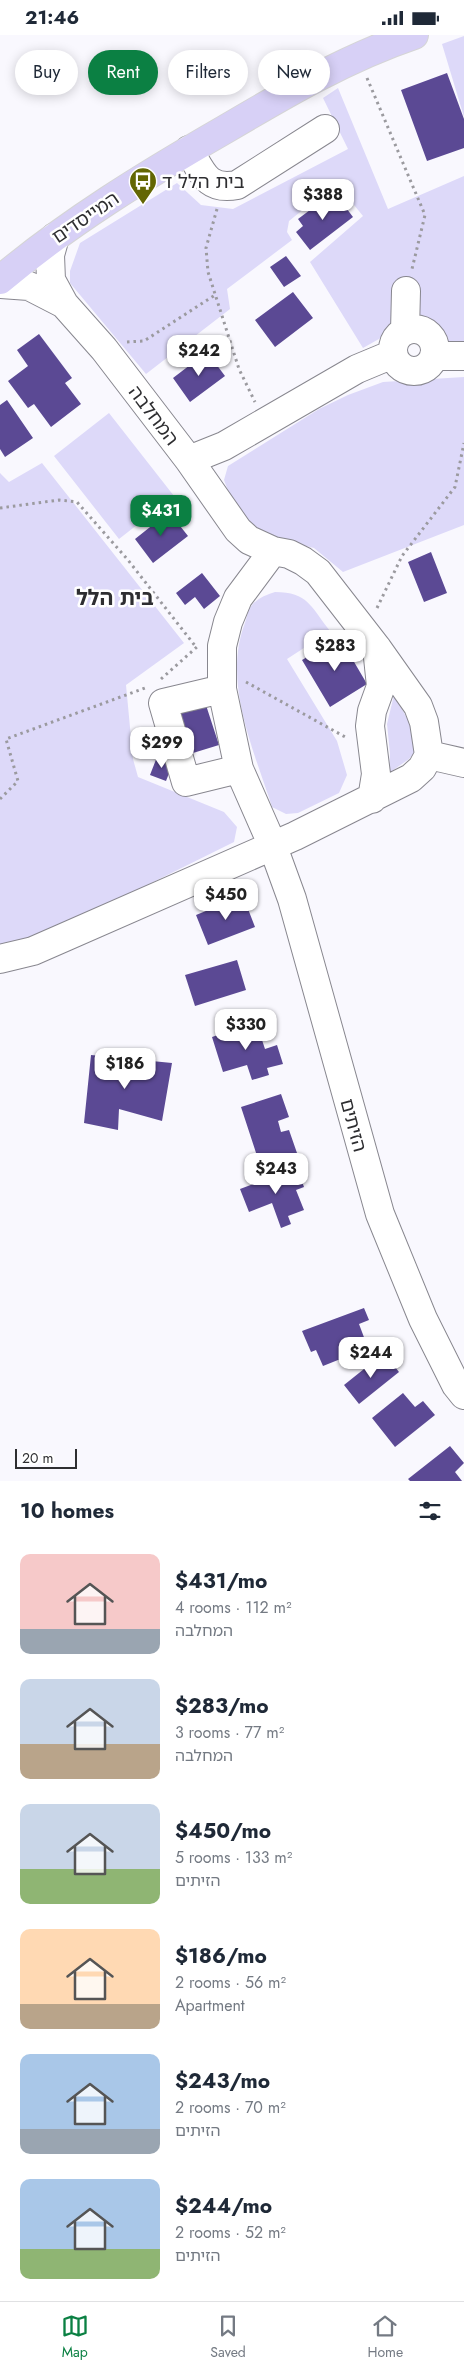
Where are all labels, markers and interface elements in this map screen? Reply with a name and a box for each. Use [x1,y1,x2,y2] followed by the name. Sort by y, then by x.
[25,4,79,31] text: 21:46
[15,50,78,95] chip: Buy
[88,50,158,95] chip: Rent
[168,50,248,95] chip: Filters
[258,50,330,95] chip: New
[128,166,158,205] bus stop icon: בית הלל ד
[162,168,245,195] place label: בית הלל ד
[293,179,353,221] pin: $388
[303,183,343,206] text: $388
[46,185,124,250] street label: המייסדים
[169,335,229,377] pin: $242
[178,339,220,362] text: $242
[122,380,185,451] street label: המחלבה
[131,495,191,537] pin: $431
[141,499,181,522] text: $431
[76,583,154,613] district label: בית הלל
[305,629,365,672] pin: $283
[315,634,355,657] text: $283
[132,727,192,769] pin: $299
[141,731,183,754] text: $299
[196,879,256,921] pin: $450
[205,883,247,906] text: $450
[216,1009,276,1051] pin: $330
[226,1013,266,1036] text: $330
[95,1047,155,1090] pin: $186
[106,1052,144,1075] text: $186
[333,1095,374,1155] street label: הזיתים
[246,1153,306,1195] pin: $243
[255,1157,297,1180] text: $243
[341,1337,401,1379] pin: $244
[350,1341,392,1364] text: $244
[15,1446,78,1469] scale bar
[22,1448,54,1468] text: 20 m
[20,1496,114,1526] text: 10 homes
[416,1497,444,1525] icon: filters
[175,1566,267,1596] text: $431/mo
[60,1574,120,1634] icon: home
[175,1596,292,1619] text: 4 rooms · 112 m²
[175,1619,233,1642] text: המחלבה
[175,1691,269,1721] text: $283/mo
[60,1699,120,1759] icon: home
[175,1721,284,1744] text: 3 rooms · 77 m²
[175,1744,233,1767] text: המחלבה
[175,1816,271,1846] text: $450/mo
[60,1824,120,1884] icon: home
[175,1846,292,1869] text: 5 rooms · 133 m²
[175,1869,221,1892] text: הזיתים
[175,1941,267,1971] text: $186/mo
[60,1949,120,2009] icon: home
[175,1971,286,1994] text: 2 rooms · 56 m²
[175,1994,245,2017] text: Apartment
[175,2066,270,2096] text: $243/mo
[60,2074,120,2134] icon: home
[175,2096,286,2119] text: 2 rooms · 70 m²
[175,2119,221,2142] text: הזיתים
[175,2191,272,2221] text: $244/mo
[60,2199,120,2259] icon: home
[175,2221,286,2244] text: 2 rooms · 52 m²
[175,2244,221,2267] text: הזיתים
[61,2312,89,2362] tab: Map
[210,2312,246,2362] tab: Saved
[367,2312,403,2362] tab: Home

